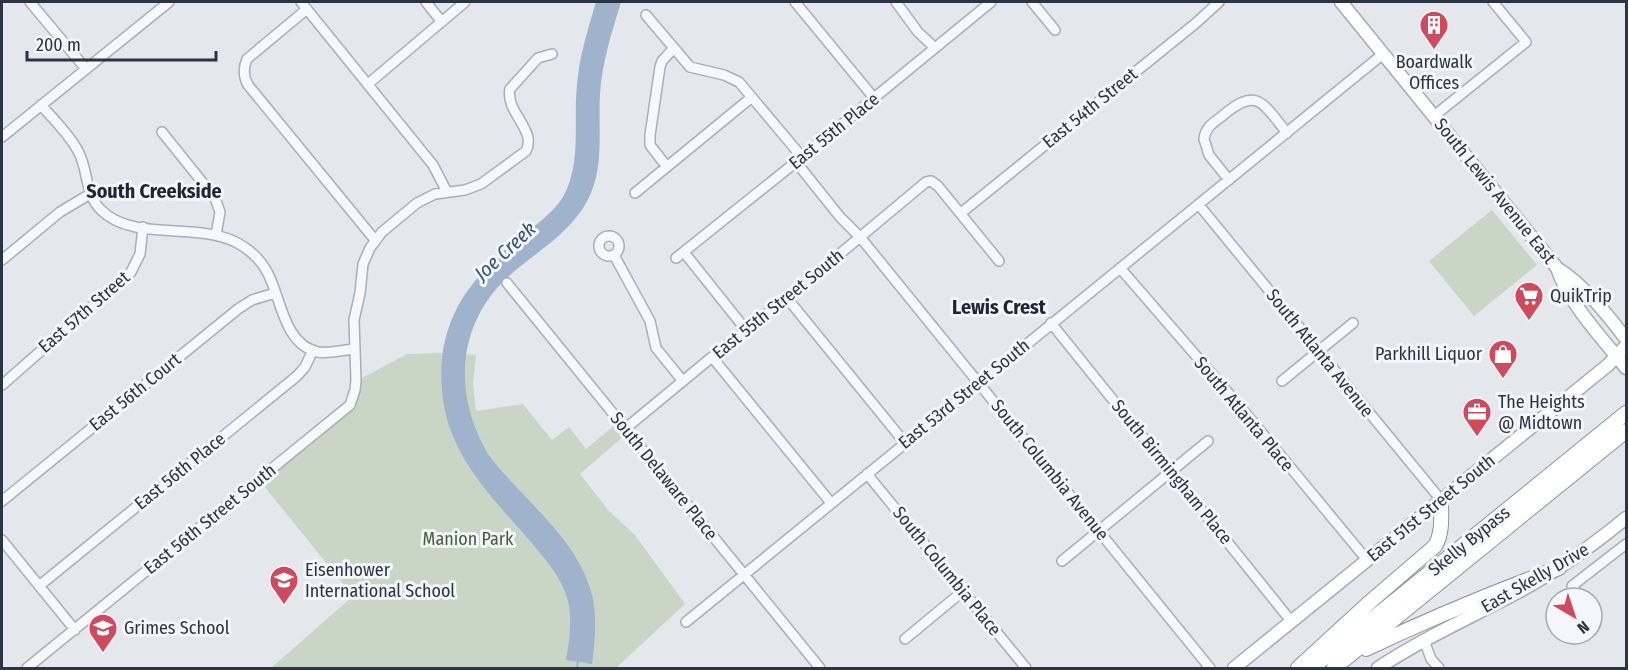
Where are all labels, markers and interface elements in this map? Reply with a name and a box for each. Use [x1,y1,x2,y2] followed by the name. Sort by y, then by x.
[1418,9,1450,51] building icon: Boardwalk Offices
[27,24,216,62] scale bar
[36,34,81,56] text: 200 m
[1396,51,1473,94] place label: Boardwalk Offices
[1038,63,1142,153] street label: East 54th Street
[784,88,884,174] street label: East 55th Place
[1430,114,1561,268] street label: South Lewis Avenue East
[86,179,222,203] district label: South Creekside
[469,217,541,286] water label: Joe Creek
[708,244,848,364] street label: East 55th Street South
[34,266,134,358] street label: East 57th Street
[1513,280,1545,322] supermarket icon: QuikTrip
[1262,285,1378,422] street label: South Atlanta Avenue
[1550,285,1612,307] place label: QuikTrip
[952,295,1047,319] district label: Lewis Crest
[894,334,1034,454] street label: East 53rd Street South
[1487,338,1519,380] shop icon: Parkhill Liquor
[1375,343,1483,365] place label: Parkhill Liquor
[85,348,185,436] street label: East 56th Court
[1190,352,1299,476] street label: South Atlanta Place
[1498,391,1585,434] place label: The Heights @ Midtown
[986,395,1114,545] street label: South Columbia Avenue
[1107,395,1237,549] street label: South Birmingham Place
[1461,396,1493,438] office icon: The Heights @ Midtown
[606,408,722,545] street label: South Delaware Place
[130,428,230,514] street label: East 56th Place
[1362,450,1500,566] street label: East 51st Street South
[140,459,280,579] street label: East 56th Street South
[1424,501,1515,581] street label: Skelly Bypass
[888,502,1006,640] street label: South Columbia Place
[423,528,514,550] park label: Manion Park
[1477,538,1593,618] street label: East Skelly Drive
[305,559,455,602] place label: Eisenhower International School
[268,564,300,606] school or university icon: Eisenhower International School
[1544,586,1604,646] north arrow
[87,612,119,654] school or university icon: Grimes School
[124,617,230,639] place label: Grimes School
[1573,617,1593,638] text: N

